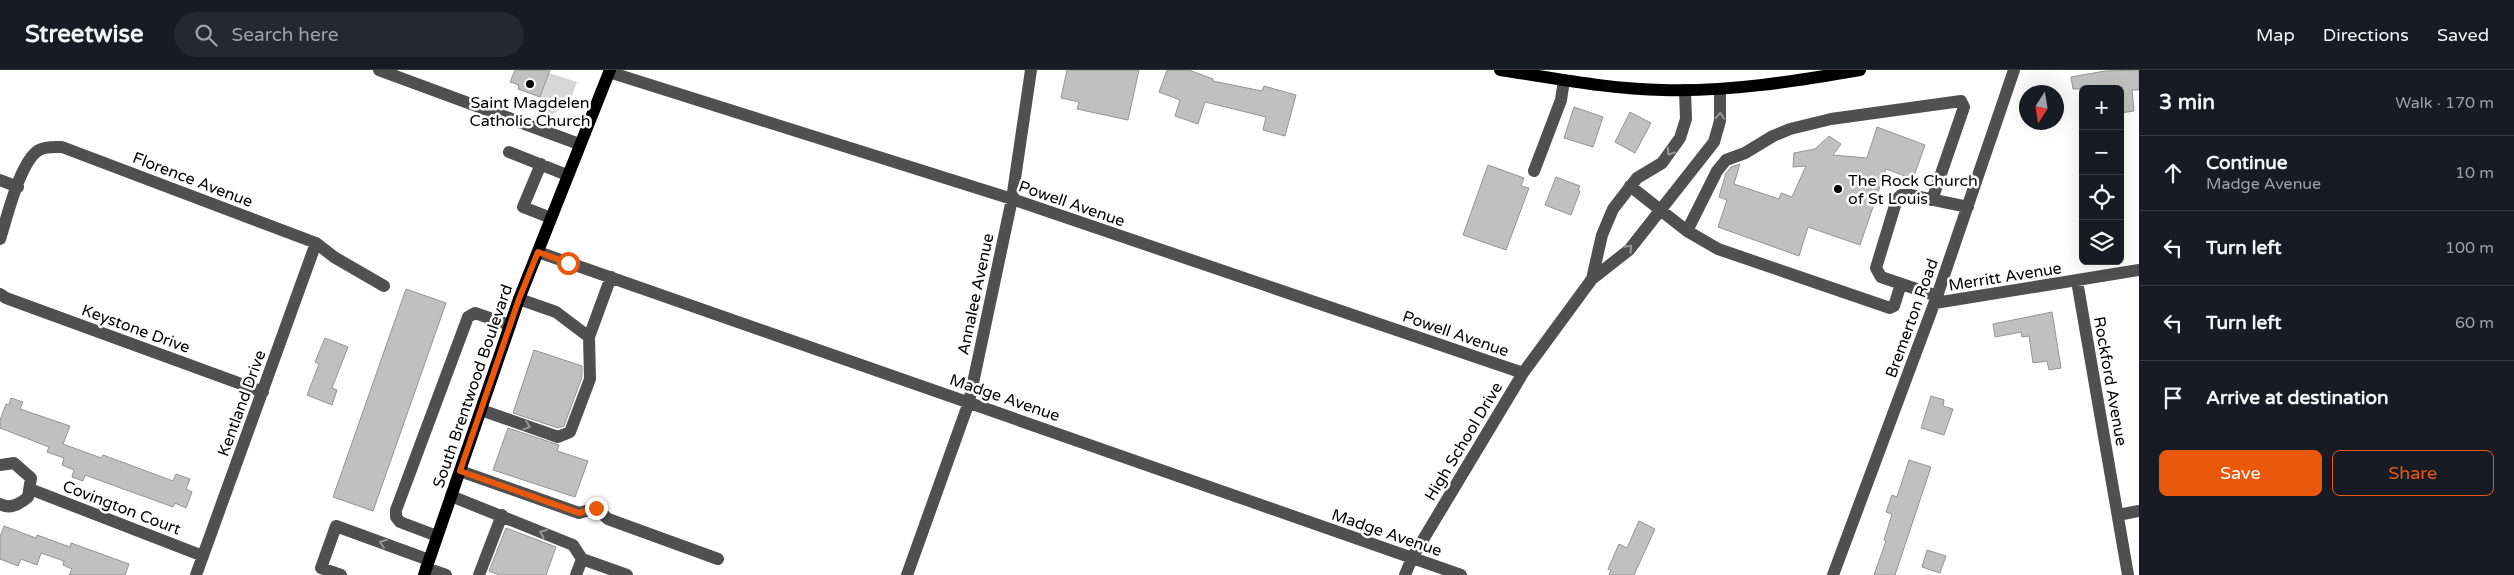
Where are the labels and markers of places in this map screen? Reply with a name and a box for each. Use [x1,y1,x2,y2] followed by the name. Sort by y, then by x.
[524,78,536,90] marker: Saint Magdelen Catholic Church
[470,93,590,131] place label: Saint Magdelen Catholic Church
[1848,171,1978,209] place label: The Rock Church of St Louis
[1832,183,1844,195] marker: The Rock Church of St Louis

